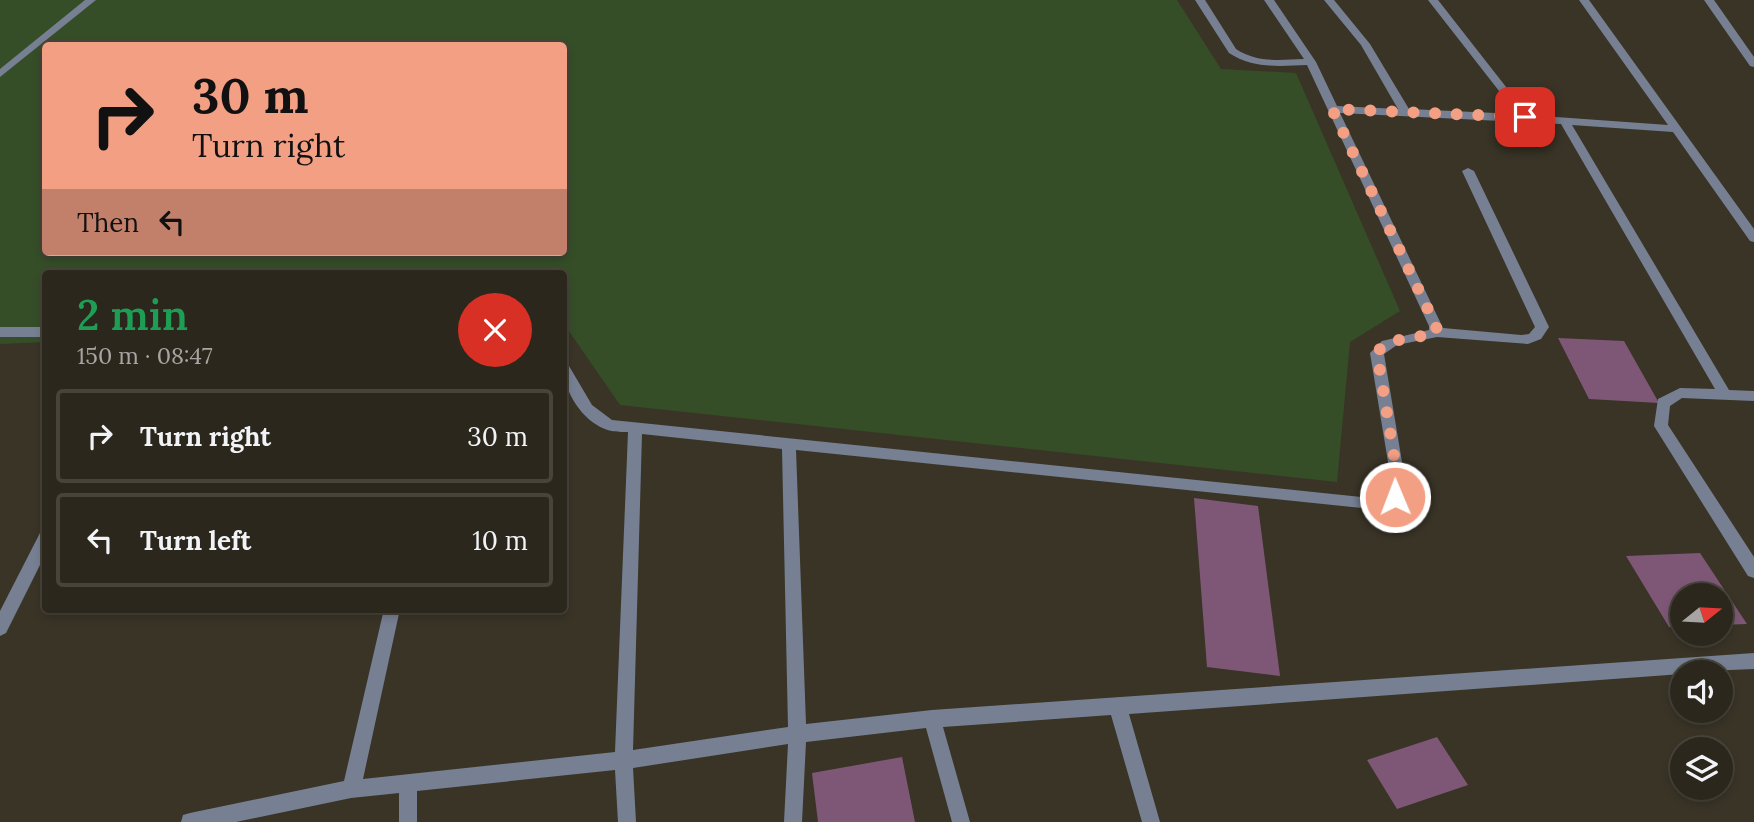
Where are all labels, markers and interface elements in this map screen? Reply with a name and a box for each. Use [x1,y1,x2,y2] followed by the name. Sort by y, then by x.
[192,64,309,126] text: 30 m
[77,70,168,161] icon: right
[1495,87,1555,147] pin
[1506,98,1544,136] icon: arrive
[192,125,345,166] text: Turn right
[153,203,191,241] icon: left
[77,206,139,239] text: Then
[77,288,188,342] text: 2 min
[458,293,532,367] button: close
[77,341,213,370] text: 150 m · 08:47
[81,417,119,455] icon: right
[140,420,271,453] text: Turn right
[467,420,528,453] text: 30 m
[1358,460,1432,534] position arrow
[81,521,119,559] icon: left
[140,524,251,557] text: Turn left
[472,524,528,557] text: 10 m
[1670,583,1732,646] north arrow
[1670,583,1733,800] map controls
[1670,660,1733,723] button: sound
[1670,737,1733,800] button: layers

